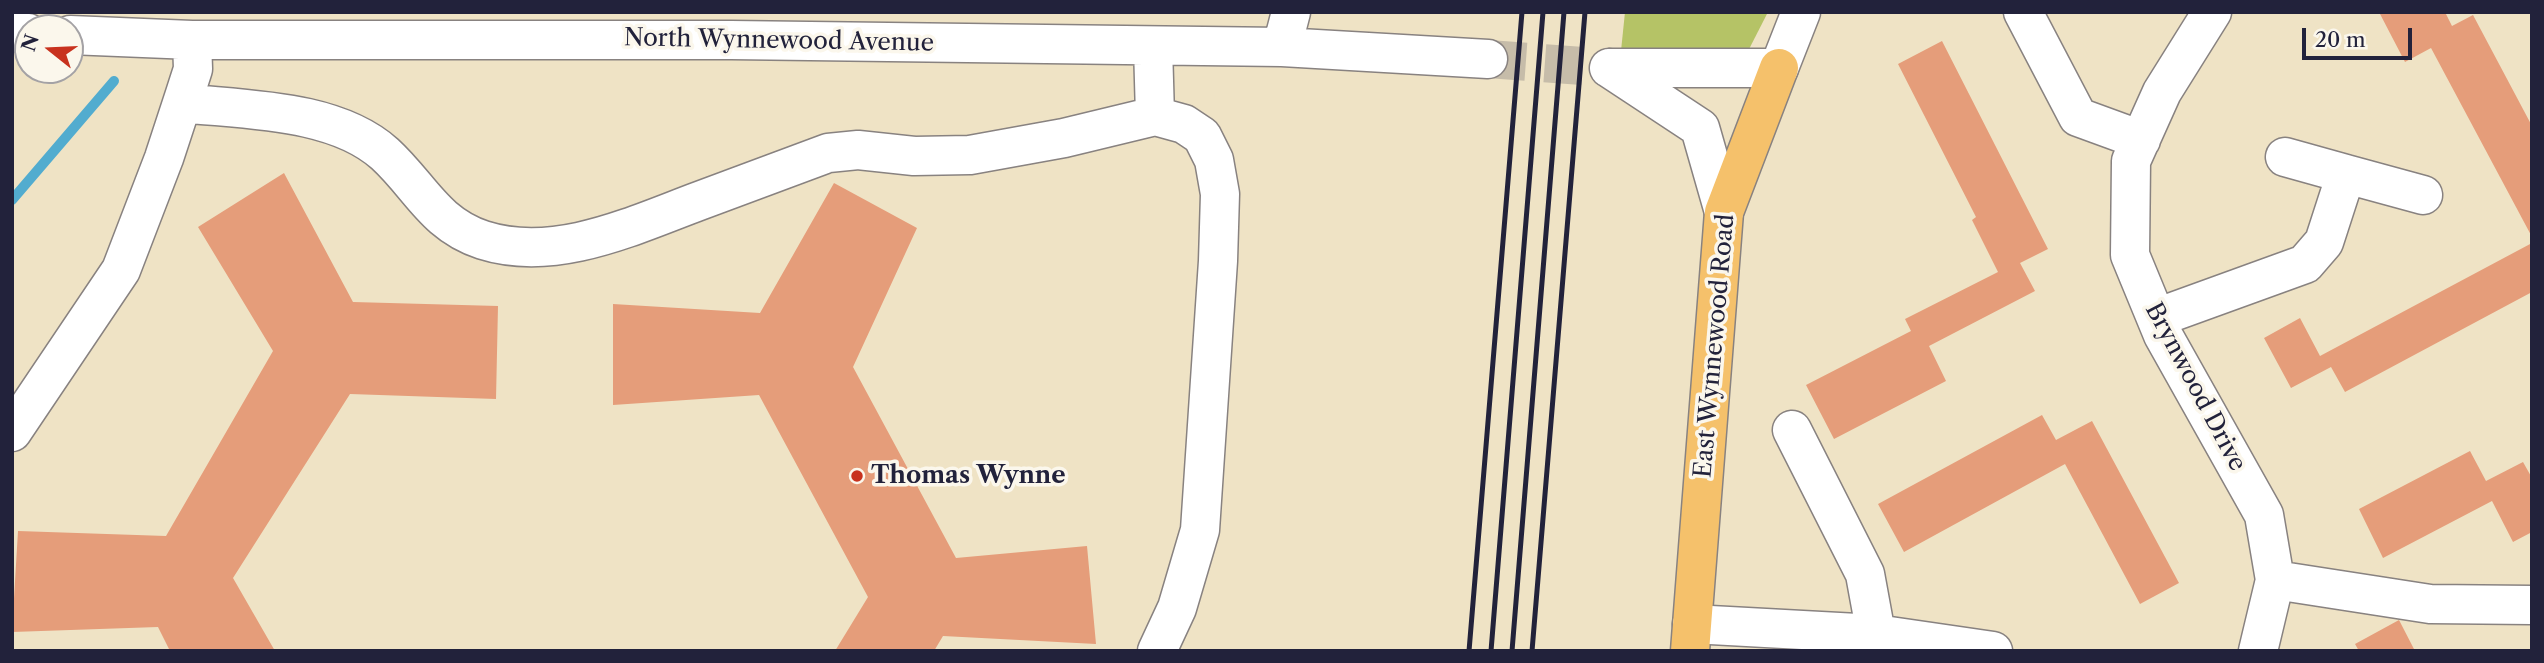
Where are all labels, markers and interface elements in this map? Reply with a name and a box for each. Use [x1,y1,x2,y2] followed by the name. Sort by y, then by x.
[14,14,84,84] north arrow
[2306,14,2416,58] scale bar
[624,24,934,58] street label: North Wynnewood Avenue
[2315,27,2366,52] text: 20 m
[17,32,44,54] text: N
[1689,213,1741,479] street label: East Wynnewood Road
[2138,298,2252,476] street label: Brynwood Drive
[871,462,1066,490] place label: Thomas Wynne
[849,468,865,484] marker: Thomas Wynne

